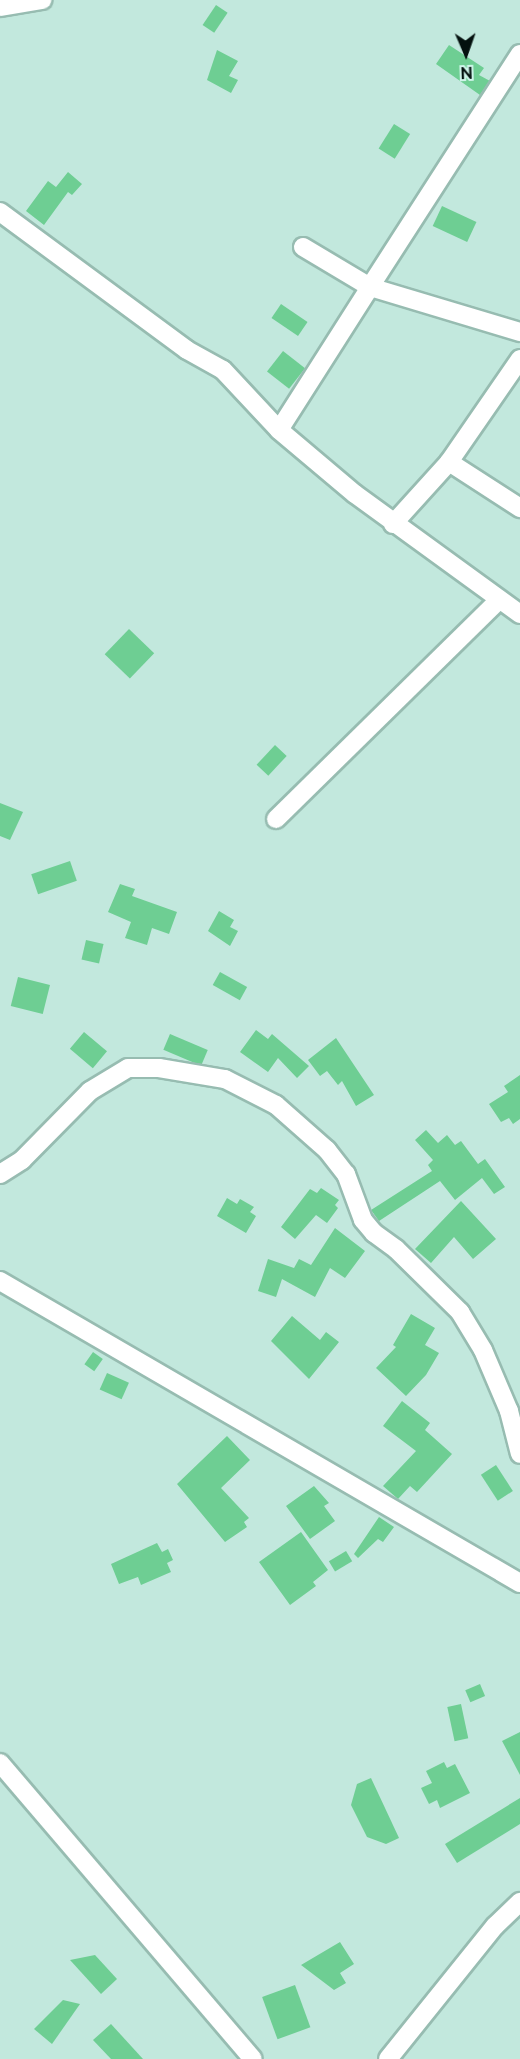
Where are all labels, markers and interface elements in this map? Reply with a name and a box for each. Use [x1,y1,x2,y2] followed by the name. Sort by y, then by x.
[436,24,496,84] north arrow
[460,63,473,82] text: N

